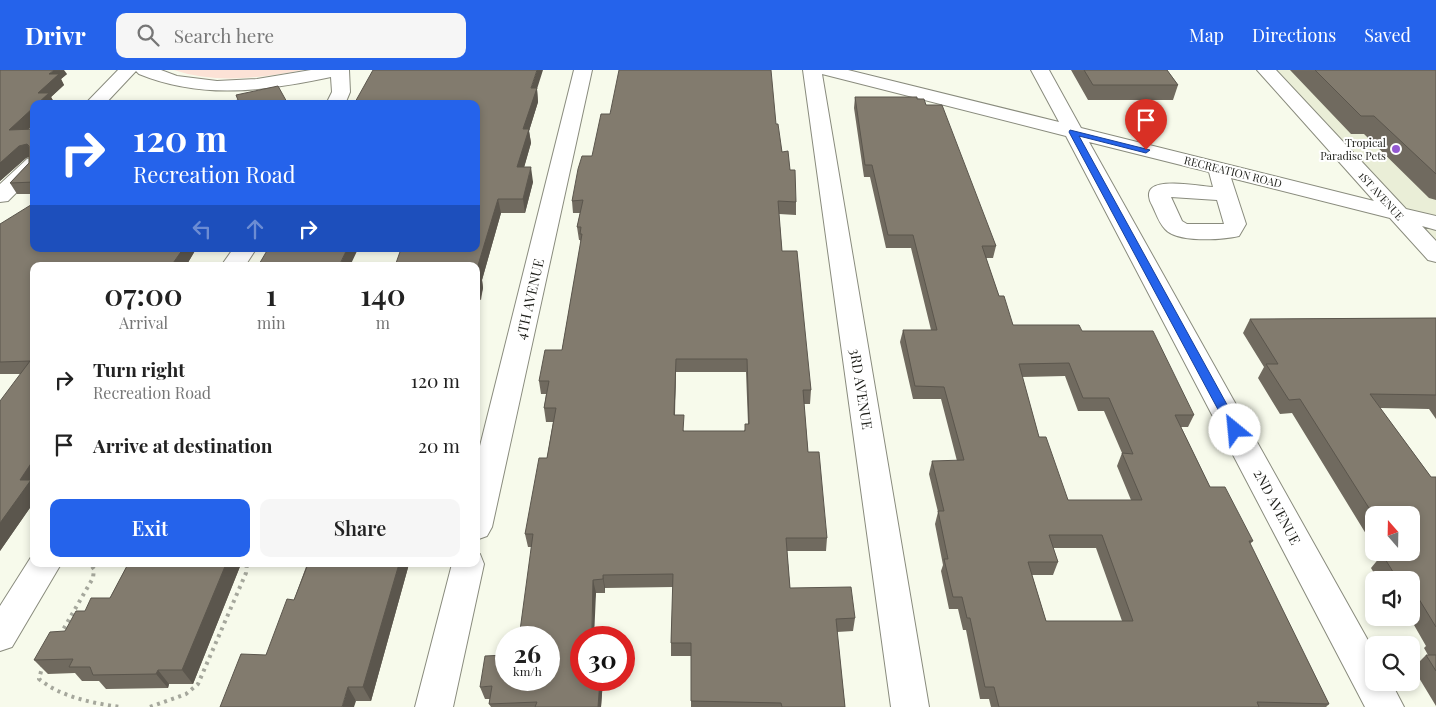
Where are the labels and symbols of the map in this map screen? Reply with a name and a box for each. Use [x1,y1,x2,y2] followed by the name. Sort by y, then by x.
[1125,99,1167,150] pin
[1320,135,1386,163] place label: Tropical Paradise Pets
[1390,143,1402,155] marker: Tropical Paradise Pets
[1183,152,1284,191] street label: RECREATION ROAD
[1355,168,1408,224] street label: 1ST AVENUE
[511,256,548,341] street label: 4TH AVENUE
[846,347,877,431] street label: 3RD AVENUE
[1208,403,1260,455] position arrow
[1250,466,1305,548] street label: 2ND AVENUE
[1365,506,1420,561] north arrow
[570,626,635,691] speed limit sign: 30

